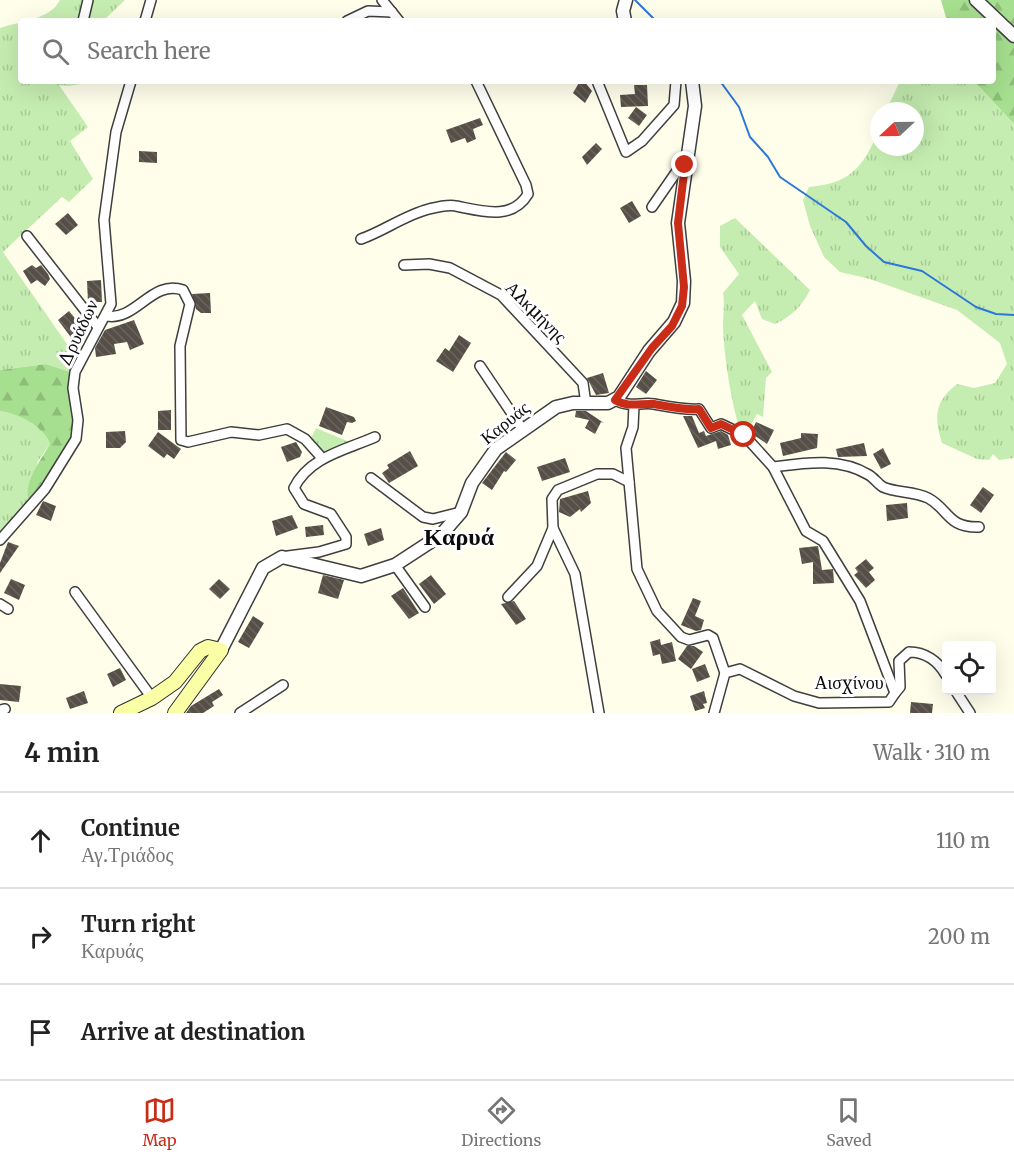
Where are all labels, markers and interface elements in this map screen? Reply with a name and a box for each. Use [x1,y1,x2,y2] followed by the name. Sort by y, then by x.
[18,18,996,84] search box
[39,35,72,68] icon: search
[87,37,210,65] text: Search here
[870,102,924,156] north arrow
[671,151,697,177] route end
[501,276,572,347] street label: Αλκμήνης
[52,296,103,370] street label: Δρυάδων
[476,396,534,449] street label: Καρυάς
[730,421,756,447] route start
[424,521,495,552] district label: Καρυά
[942,641,996,695] map controls
[942,641,996,695] button: locate
[814,671,884,694] street label: Αισχίνου
[24,736,99,769] text: 4 min
[873,740,990,765] text: Walk · 310 m
[81,814,180,842] text: Continue
[24,824,57,857] icon: ahead
[936,828,990,853] text: 110 m
[81,842,173,867] text: Αγ.Τριάδος
[81,910,195,938] text: Turn right
[24,920,57,953] icon: right
[928,924,990,949] text: 200 m
[81,938,143,963] text: Καρυάς
[24,1016,57,1049] icon: arrive
[81,1018,305,1046] text: Arrive at destination
[142,1094,177,1150] tab: Map
[461,1094,541,1150] tab: Directions
[826,1094,872,1150] tab: Saved

